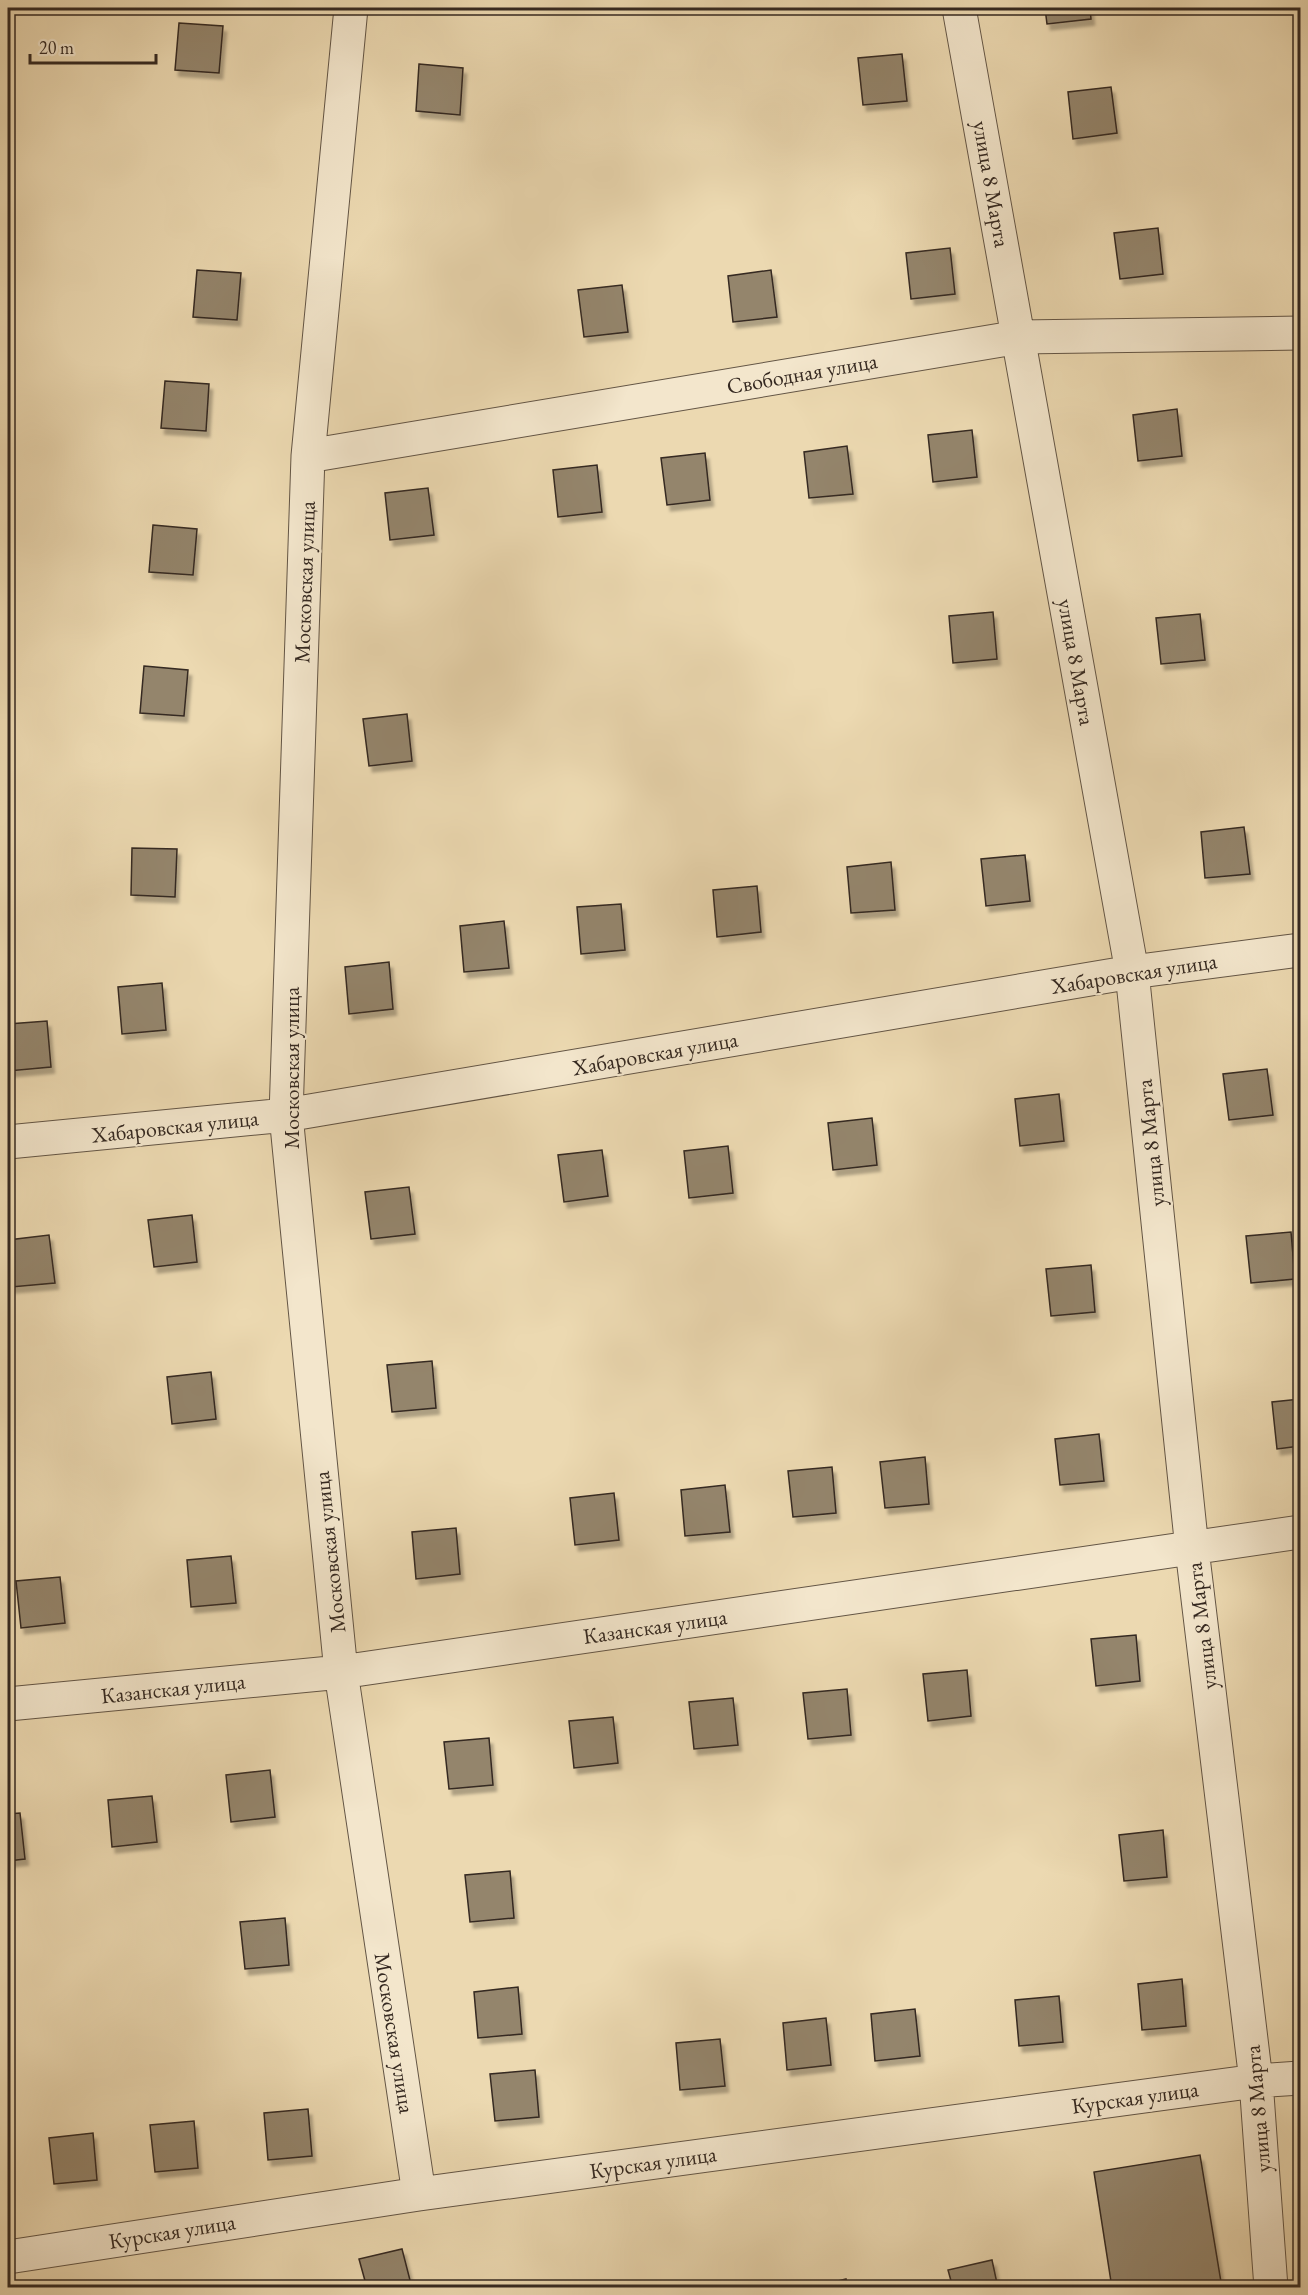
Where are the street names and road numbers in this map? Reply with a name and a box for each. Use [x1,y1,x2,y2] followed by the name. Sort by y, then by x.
[966,118,1017,250] street label: улица 8 Марта
[725,346,880,401] street label: Свободная улица
[287,500,322,664] street label: Московская улица
[1051,596,1102,728] street label: улица 8 Марта
[1048,946,1219,1001] street label: Хабаровская улица
[277,987,306,1149] street label: Московская улица
[569,1025,740,1082] street label: Хабаровская улица
[1129,1078,1172,1208] street label: улица 8 Марта
[89,1103,260,1150] street label: Хабаровская улица
[307,1469,352,1634] street label: Московская улица
[1179,1560,1224,1691] street label: улица 8 Марта
[581,1602,729,1651] street label: Казанская улица
[99,1666,247,1710] street label: Казанская улица
[367,1951,422,2116] street label: Московская улица
[1237,2044,1278,2174] street label: улица 8 Марта
[1070,2074,1201,2121] street label: Курская улица
[588,2139,719,2186] street label: Курская улица
[107,2207,238,2256] street label: Курская улица

